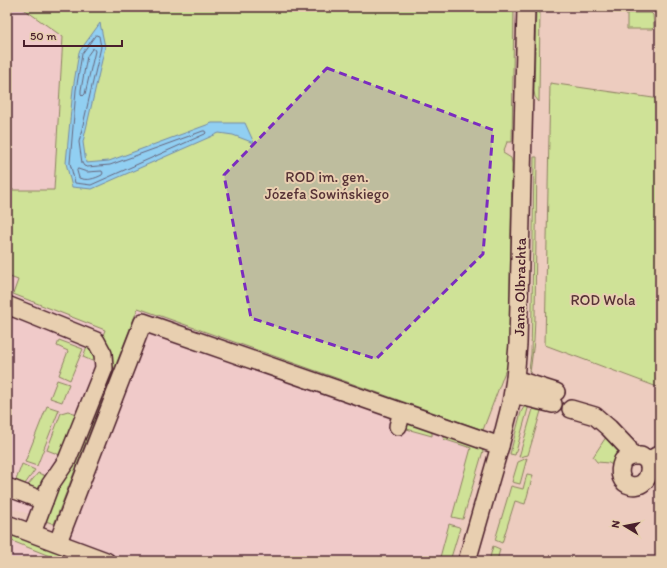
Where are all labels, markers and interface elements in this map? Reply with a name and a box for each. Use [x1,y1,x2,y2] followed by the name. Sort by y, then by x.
[24,22,122,48] scale bar
[30,29,56,43] text: 50 m
[265,168,389,203] park label: ROD im. gen. Józefa Sowińskiego
[510,237,530,337] street label: Jana Olbrachta
[571,291,636,309] park label: ROD Wola
[605,506,645,546] north arrow
[609,520,623,529] text: N

